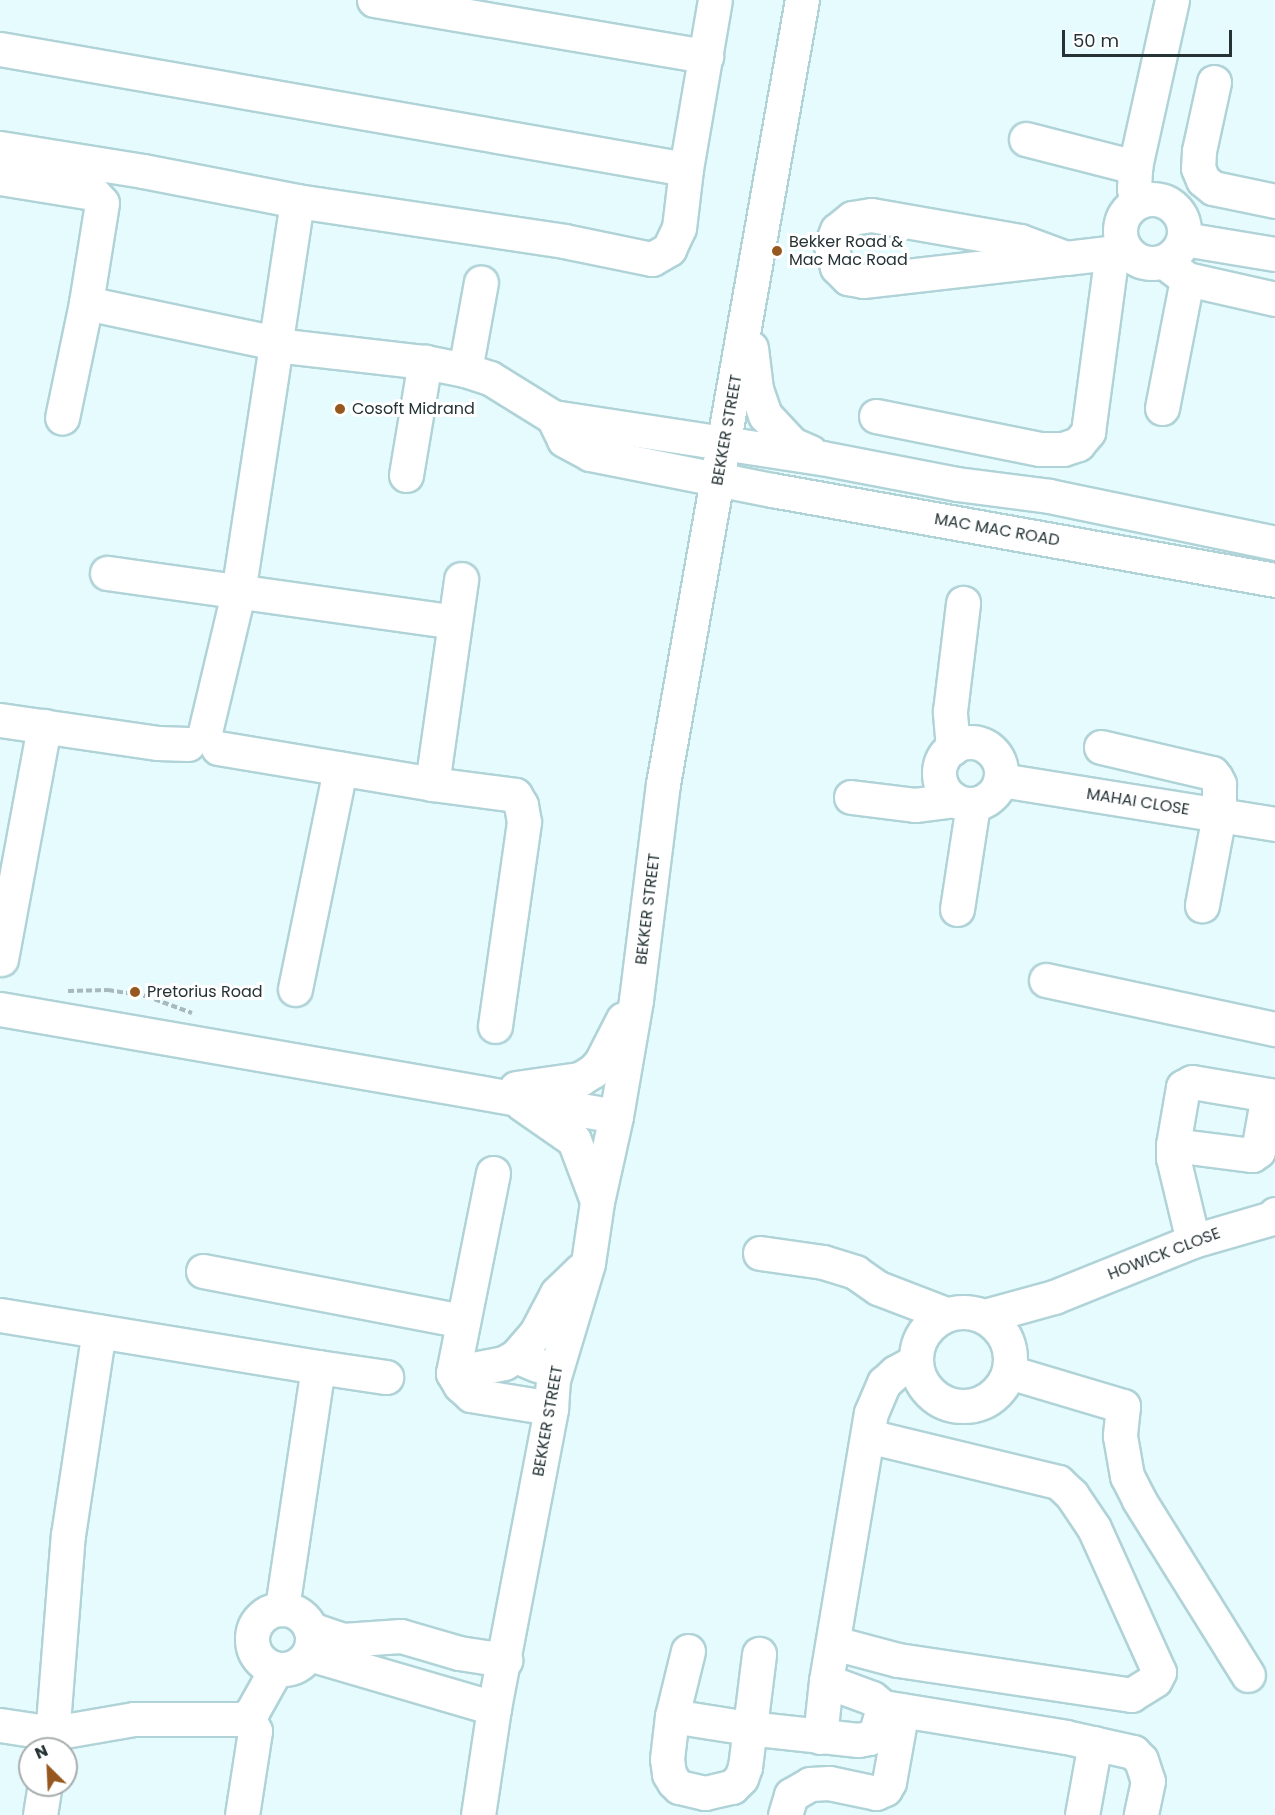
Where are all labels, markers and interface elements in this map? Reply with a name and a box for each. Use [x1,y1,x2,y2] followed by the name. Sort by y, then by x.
[1065,18,1234,56] scale bar
[1073,28,1119,53] text: 50 m
[789,232,908,270] place label: Bekker Road & Mac Mac Road
[770,244,784,258] marker: Bekker Road & Mac Mac Road
[708,373,746,487] street label: BEKKER STREET
[352,399,475,419] place label: Cosoft Midrand
[333,402,347,416] marker: Cosoft Midrand
[933,510,1061,550] street label: MAC MAC ROAD
[1085,784,1191,820] street label: MAHAI CLOSE
[632,852,664,966] street label: BEKKER STREET
[147,982,263,1002] place label: Pretorius Road
[128,985,142,999] marker: Pretorius Road
[1105,1224,1223,1284] street label: HOWICK CLOSE
[529,1364,567,1478] street label: BEKKER STREET
[18,1737,78,1797] north arrow
[31,1739,51,1765] text: N

